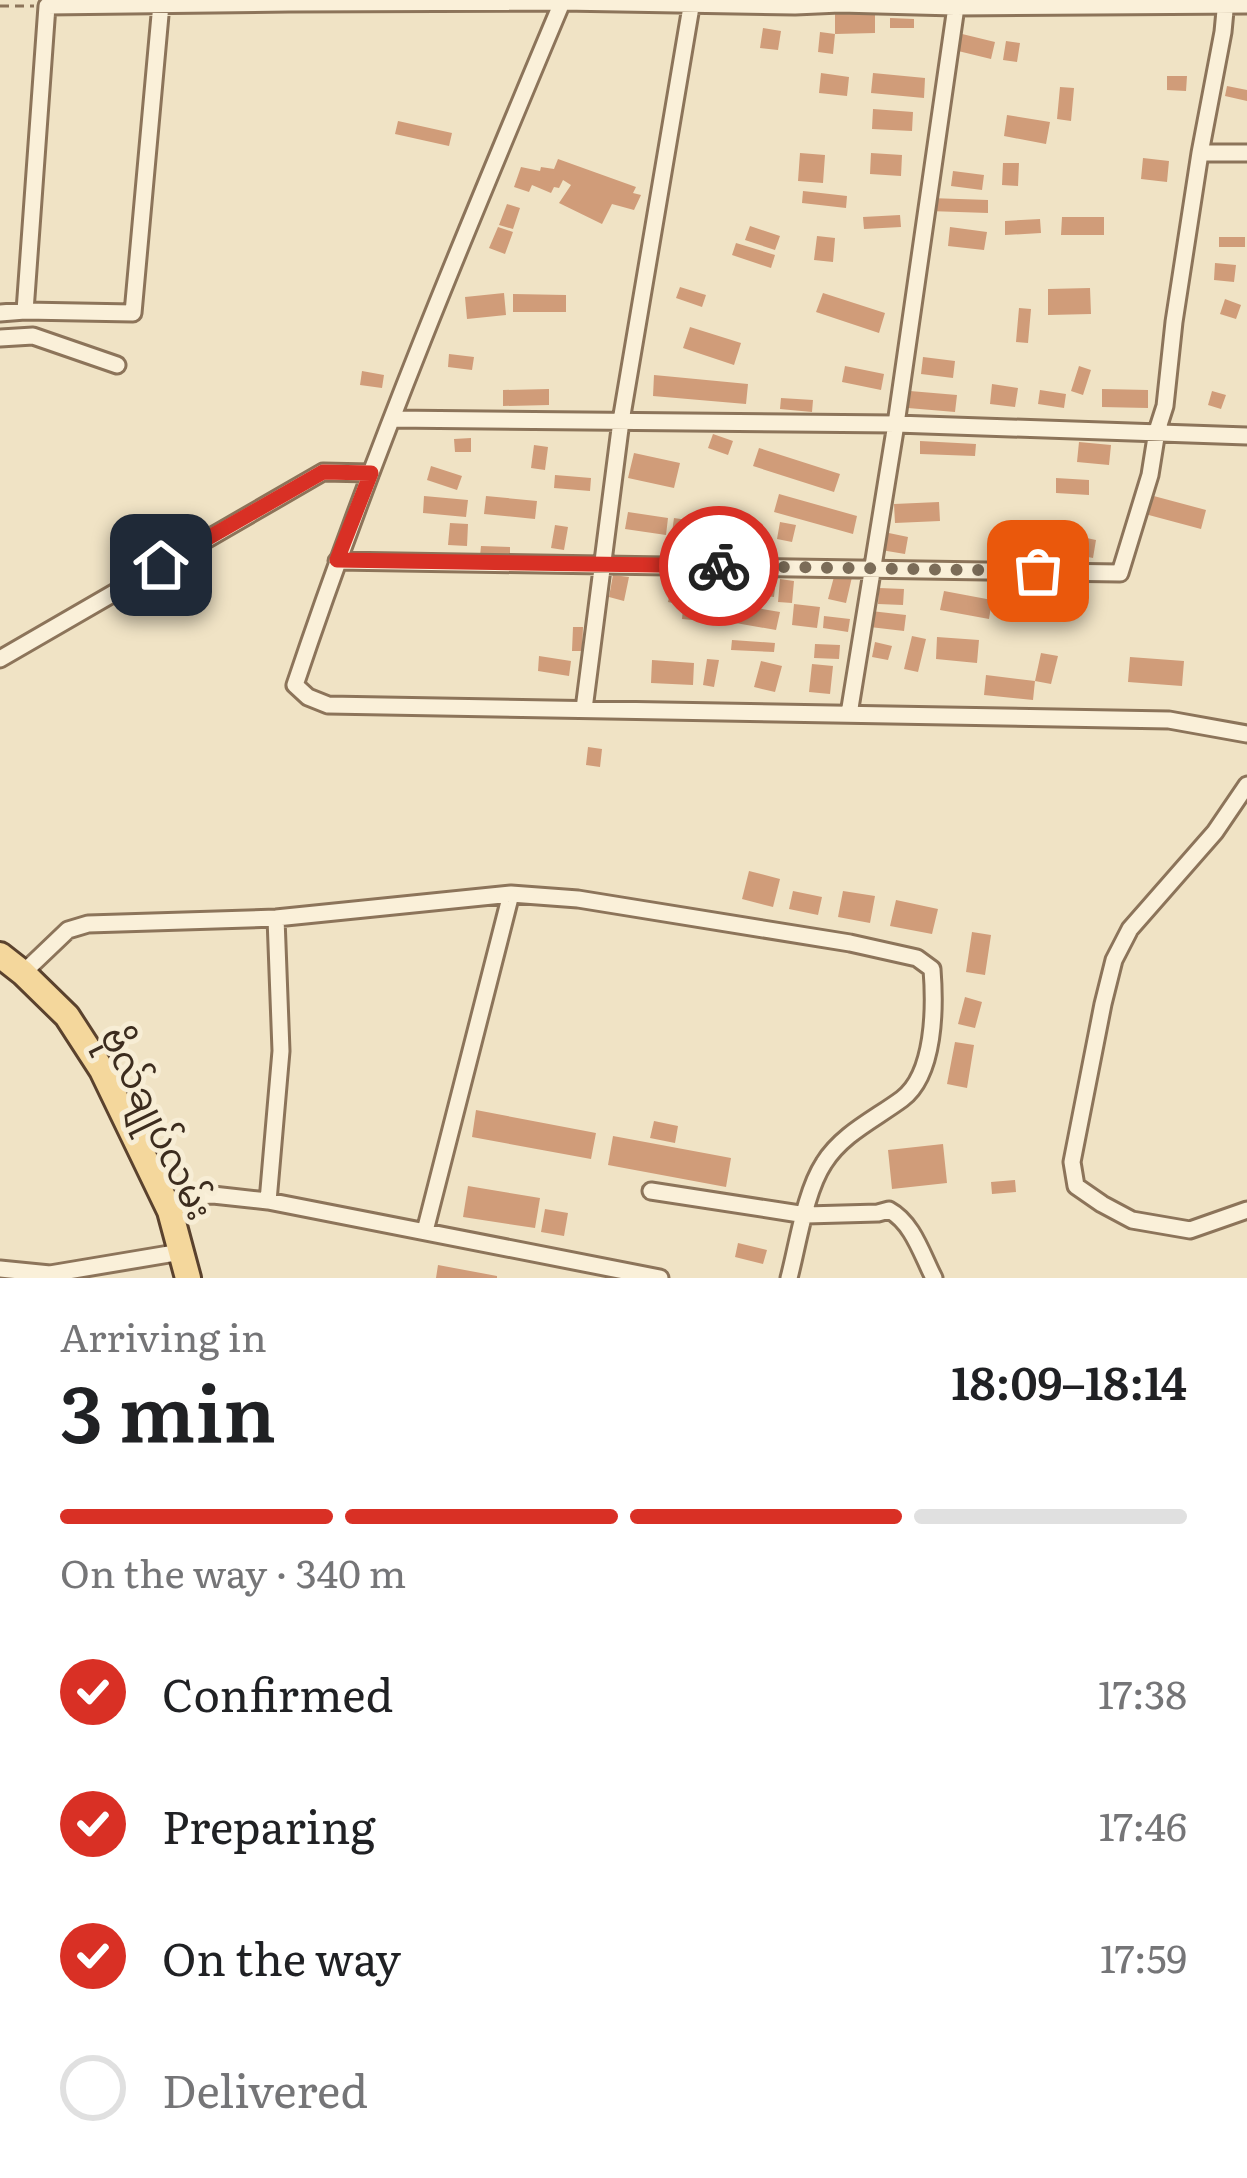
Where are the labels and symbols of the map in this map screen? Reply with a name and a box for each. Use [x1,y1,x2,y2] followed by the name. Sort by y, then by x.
[659,506,779,626] courier
[110,514,212,616] pin
[987,520,1089,622] pin
[84,1016,229,1230] street label: ဗိုလ်ချုပ်လမ်း

